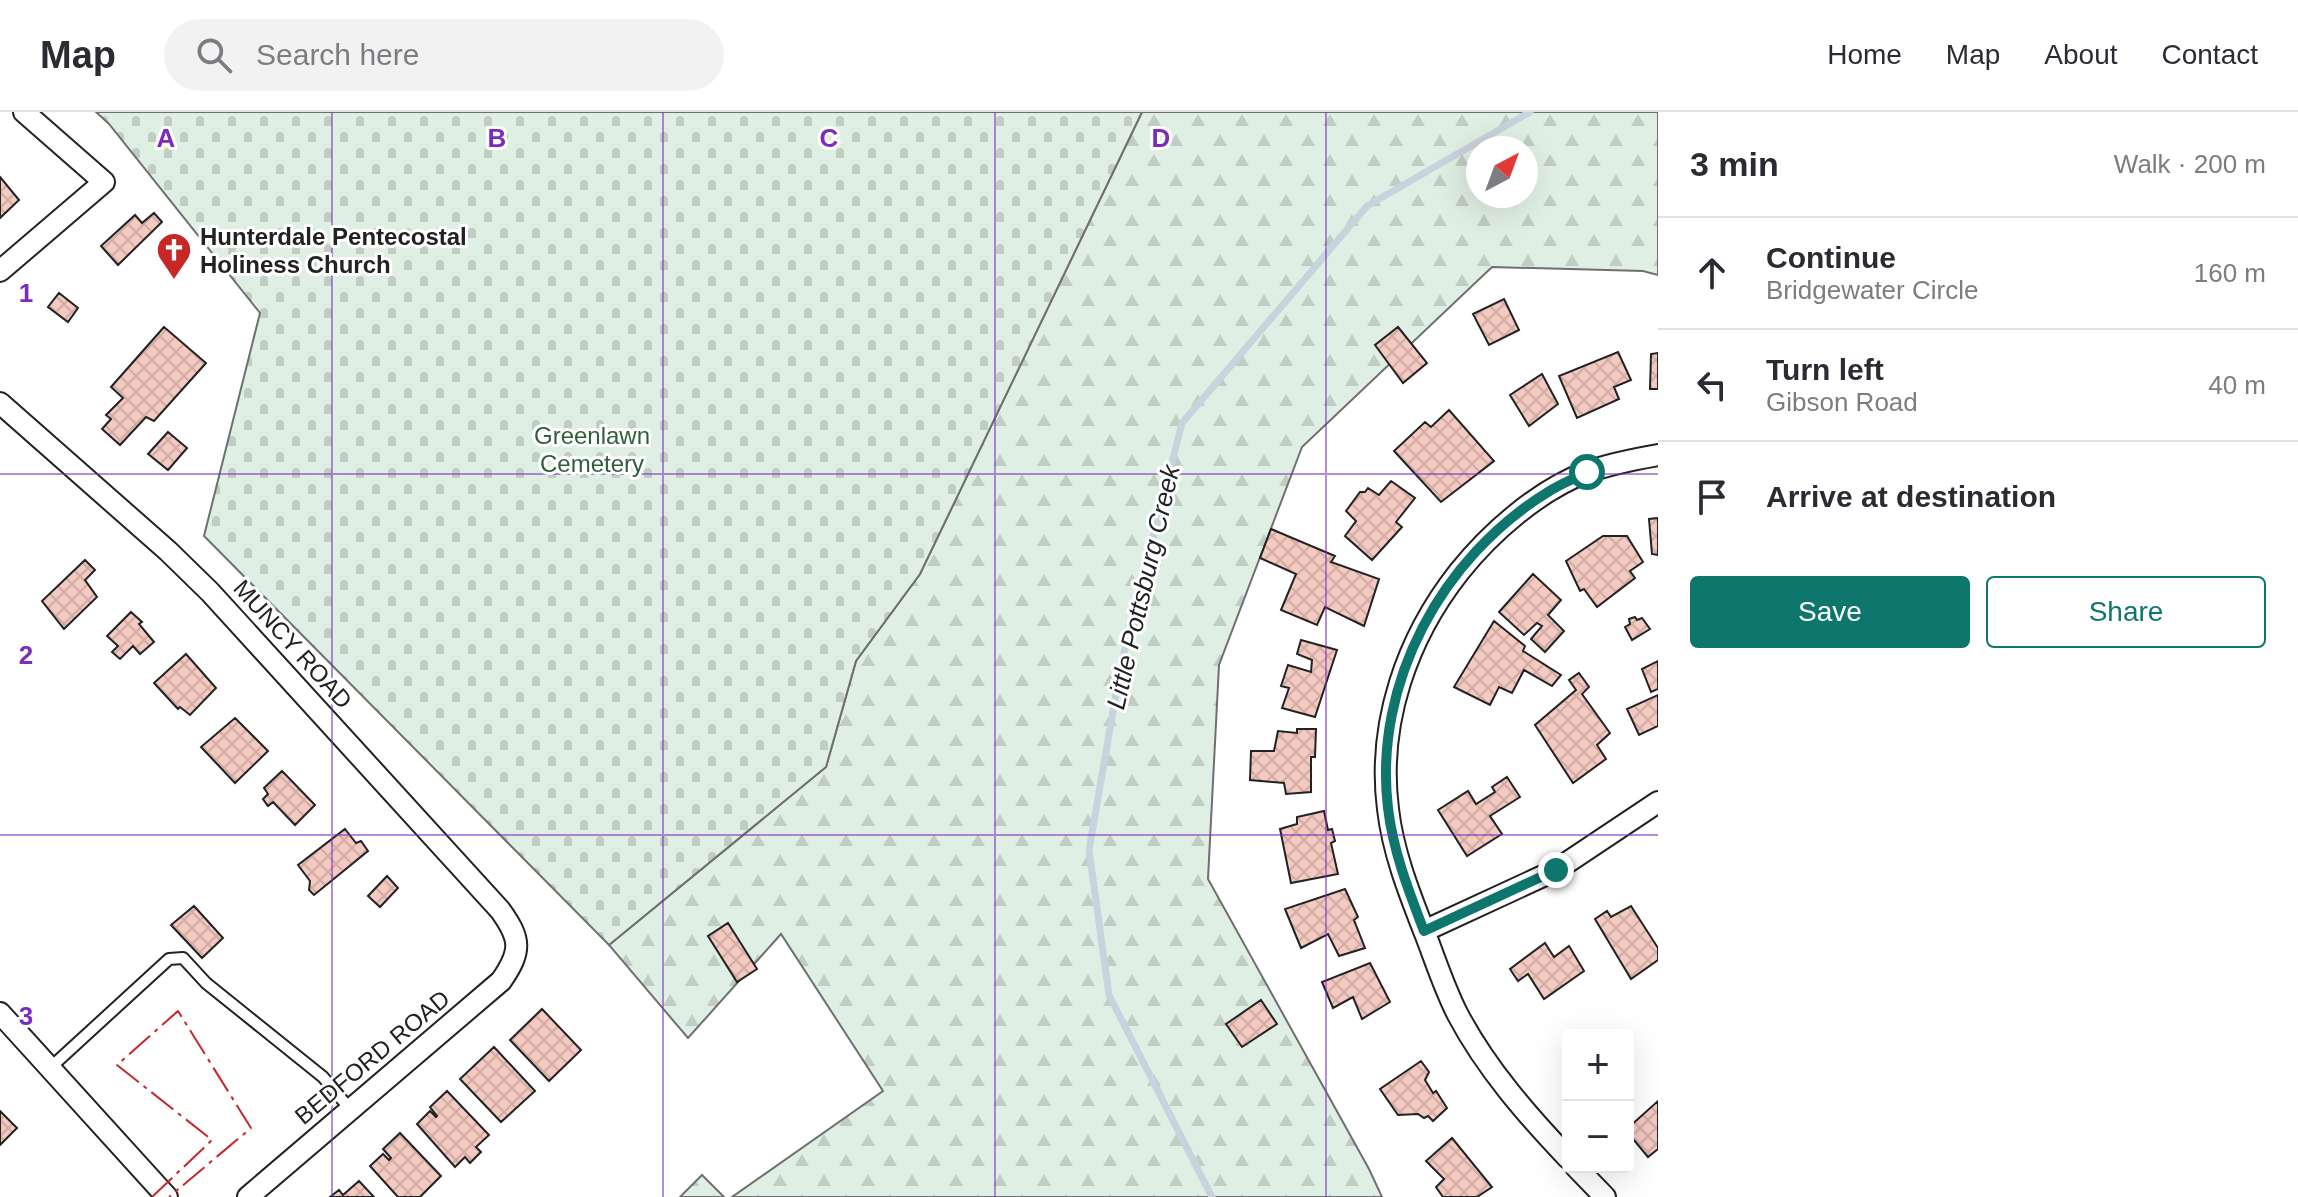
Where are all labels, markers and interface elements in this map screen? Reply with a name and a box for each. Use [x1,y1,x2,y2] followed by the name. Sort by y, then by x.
[164,19,724,91] search box
[192,33,236,77] icon: search
[40,34,116,76] text: Map
[256,38,419,71] text: Search here
[1827,39,1902,70] text: Home
[1946,39,2000,70] text: Map
[2044,39,2118,70] text: About
[2162,39,2258,70] text: Contact
[157,123,176,153] text: A
[488,123,506,153] text: B
[820,123,839,153] text: C
[1152,123,1170,153] text: D
[1466,136,1538,208] north arrow
[1690,145,1779,183] text: 3 min
[2114,149,2266,179] text: Walk · 200 m
[200,223,467,278] place label: Hunterdale Pentecostal Holiness Church
[155,231,193,281] church icon: Hunterdale Pentecostal Holiness Church
[1766,241,1896,274] text: Continue
[1690,251,1734,295] icon: ahead
[2194,258,2266,288] text: 160 m
[1766,275,1978,305] text: Bridgewater Circle
[19,278,33,308] text: 1
[1766,353,1884,386] text: Turn left
[1690,363,1734,407] icon: left
[2208,370,2266,400] text: 40 m
[1766,387,1918,417] text: Gibson Road
[534,422,650,477] park label: Greenlawn Cemetery
[1569,454,1605,490] route start
[1100,460,1186,712] water label: Little Pottsburg Creek
[1690,475,1734,519] icon: arrive
[1766,480,2056,513] text: Arrive at destination
[228,574,358,714] street label: MUNCY ROAD
[1690,576,1970,648] button: Save
[1986,576,2266,648] button: Share
[19,640,33,670] text: 2
[1538,852,1574,888] route end
[289,985,455,1129] street label: BEDFORD ROAD
[19,1001,33,1031] text: 3
[1562,1029,1634,1173] map controls
[1562,1029,1634,1101] button: +
[1562,1101,1634,1173] button: −

